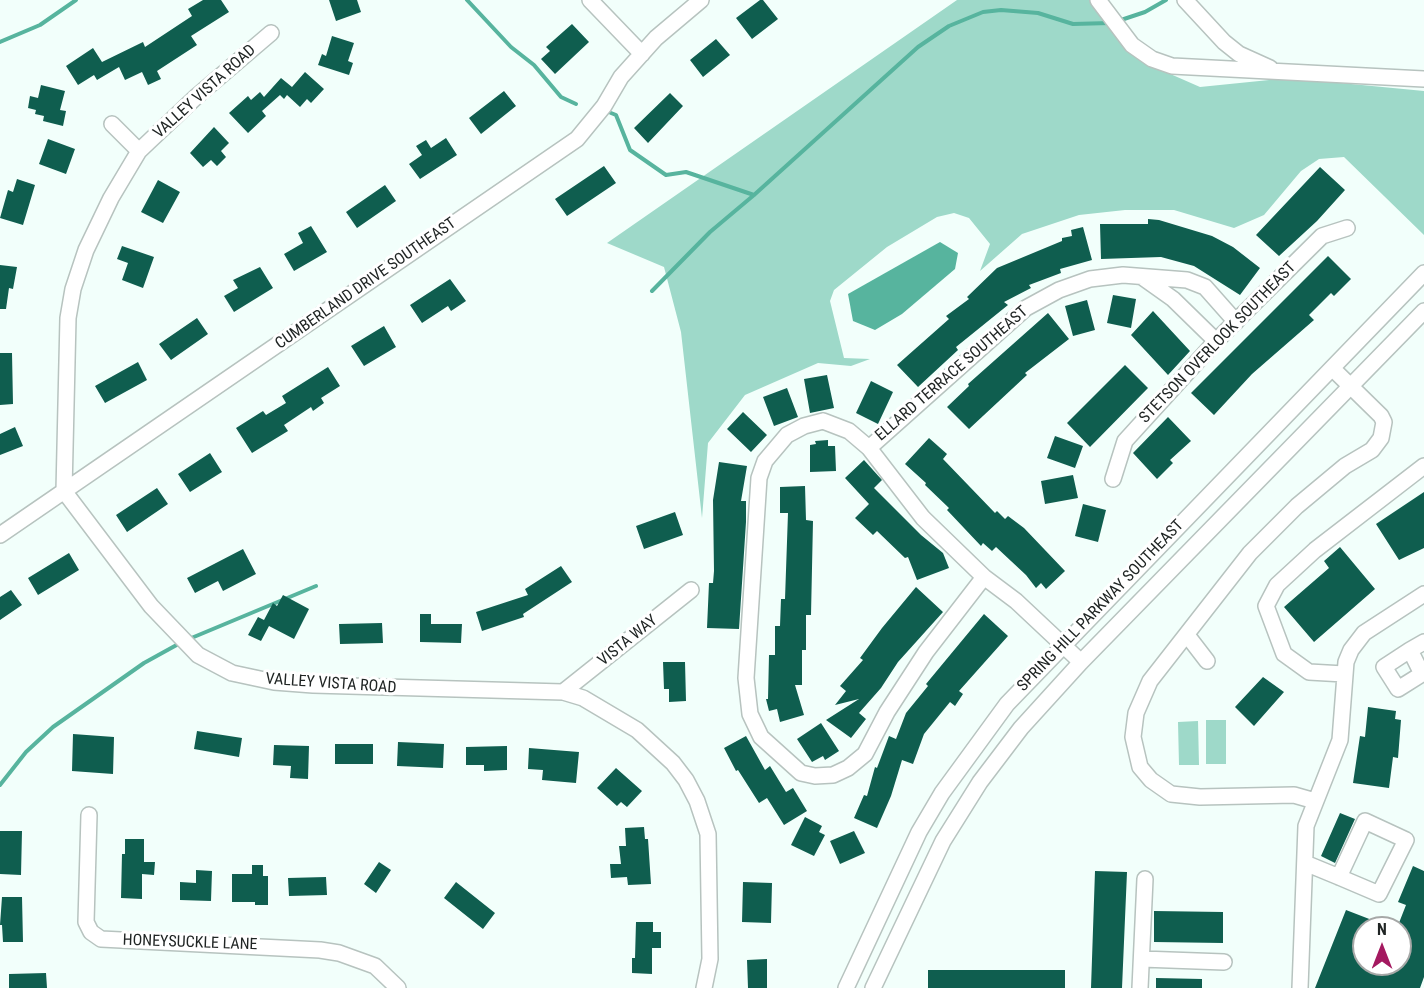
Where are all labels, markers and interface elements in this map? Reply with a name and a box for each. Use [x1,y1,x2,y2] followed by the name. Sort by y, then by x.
[150,41,260,143] street label: VALLEY VISTA ROAD
[272,214,460,354] street label: CUMBERLAND DRIVE SOUTHEAST
[1136,258,1300,428] street label: STETSON OVERLOOK SOUTHEAST
[872,302,1032,446] street label: ELLARD TERRACE SOUTHEAST
[1014,516,1188,696] street label: SPRING HILL PARKWAY SOUTHEAST
[595,611,661,671] street label: VISTA WAY
[265,670,397,698] street label: VALLEY VISTA ROAD
[1352,916,1412,976] north arrow
[1377,920,1387,939] text: N
[122,931,258,955] street label: HONEYSUCKLE LANE

